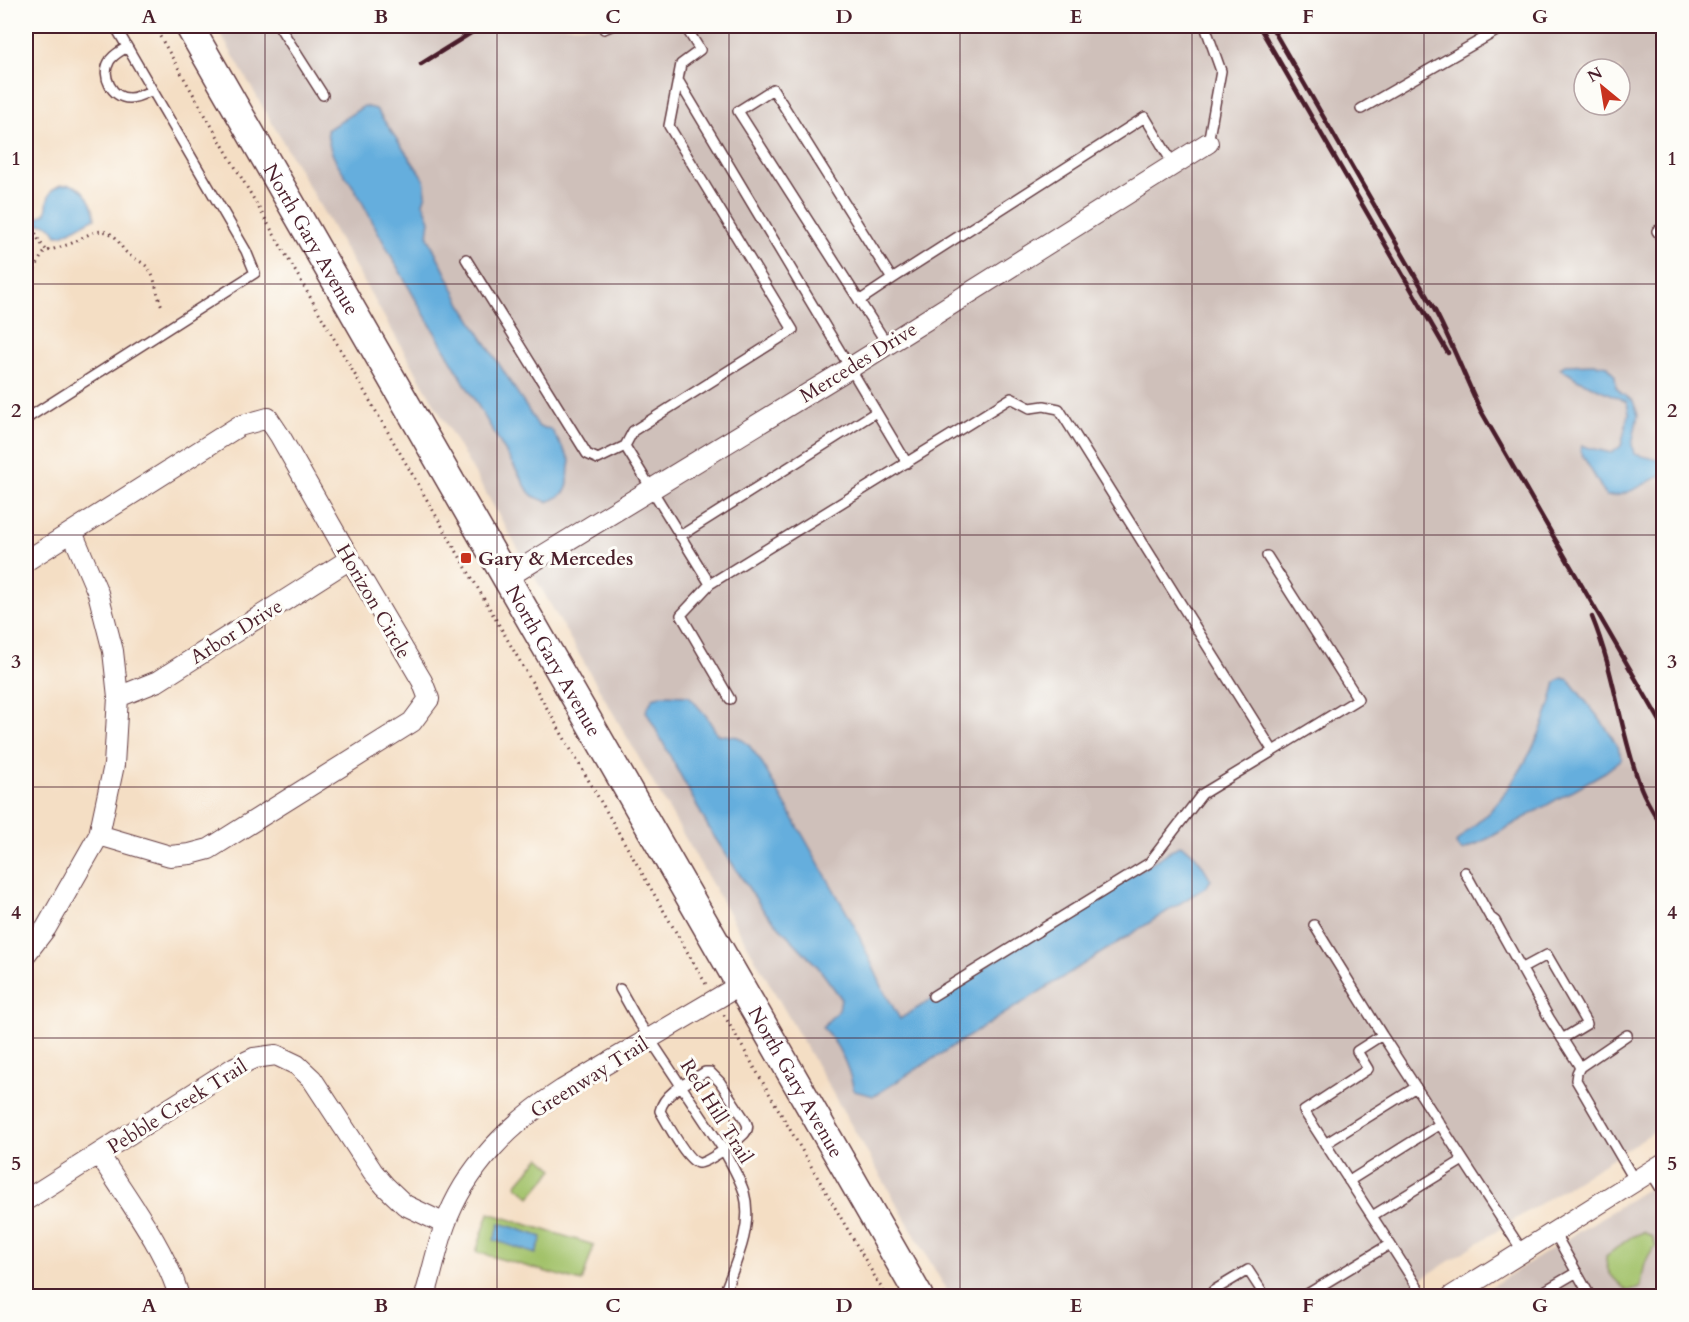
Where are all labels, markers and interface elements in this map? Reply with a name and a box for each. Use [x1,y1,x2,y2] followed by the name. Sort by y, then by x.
[141,3,157,30] text: A
[374,3,388,30] text: B
[605,3,621,30] text: C
[835,3,853,30] text: D
[1070,3,1082,30] text: E
[1302,3,1314,30] text: F
[1532,3,1548,30] text: G
[1572,57,1632,117] north arrow
[1583,62,1607,88] text: N
[11,145,21,172] text: 1
[1667,145,1677,172] text: 1
[257,159,365,320] street label: North Gary Avenue
[794,316,922,409] street label: Mercedes Drive
[11,397,21,424] text: 2
[1667,397,1677,424] text: 2
[330,539,417,664] street label: Horizon Circle
[478,545,633,572] place label: Gary & Mercedes
[459,551,473,565] marker: Gary & Mercedes
[499,580,608,742] street label: North Gary Avenue
[185,592,288,670] street label: Arbor Drive
[11,648,21,675] text: 3
[1667,648,1677,675] text: 3
[11,899,21,926] text: 4
[1667,899,1677,926] text: 4
[741,1002,850,1163] street label: North Gary Avenue
[525,1030,653,1125] street label: Greenway Trail
[102,1053,252,1160] street label: Pebble Creek Trail
[674,1054,759,1169] street label: Red Hill Trail
[11,1150,21,1177] text: 5
[1667,1150,1677,1177] text: 5
[141,1292,157,1319] text: A
[374,1292,388,1319] text: B
[605,1292,621,1319] text: C
[835,1292,853,1319] text: D
[1070,1292,1082,1319] text: E
[1302,1292,1314,1319] text: F
[1532,1292,1548,1319] text: G

